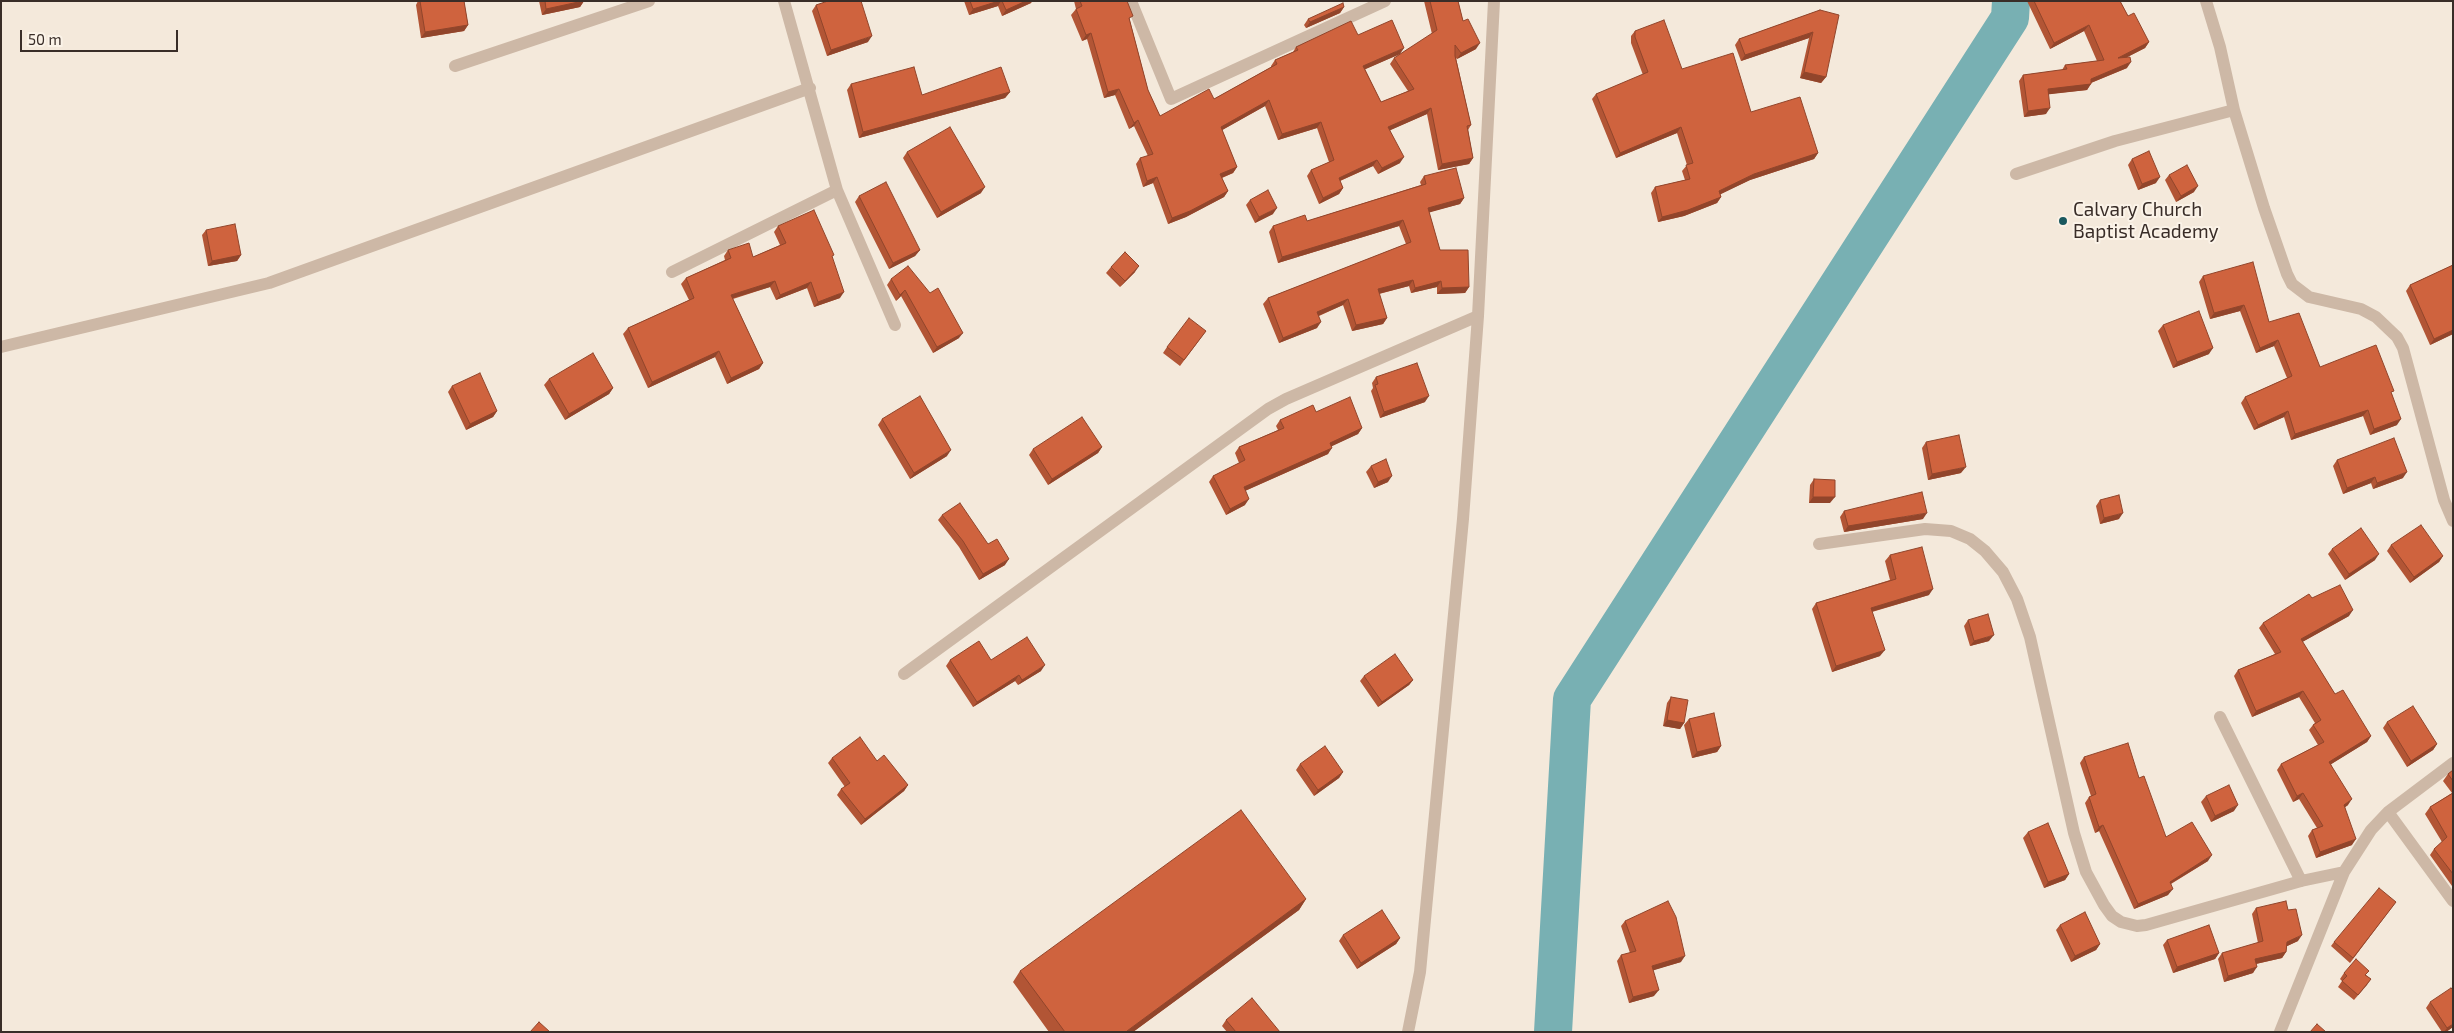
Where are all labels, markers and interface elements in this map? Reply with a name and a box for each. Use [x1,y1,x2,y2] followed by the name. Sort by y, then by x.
[22,20,180,52] scale bar
[28,30,62,48] text: 50 m
[2073,199,2219,243] place label: Calvary Church Baptist Academy
[2057,215,2069,227] marker: Calvary Church Baptist Academy

